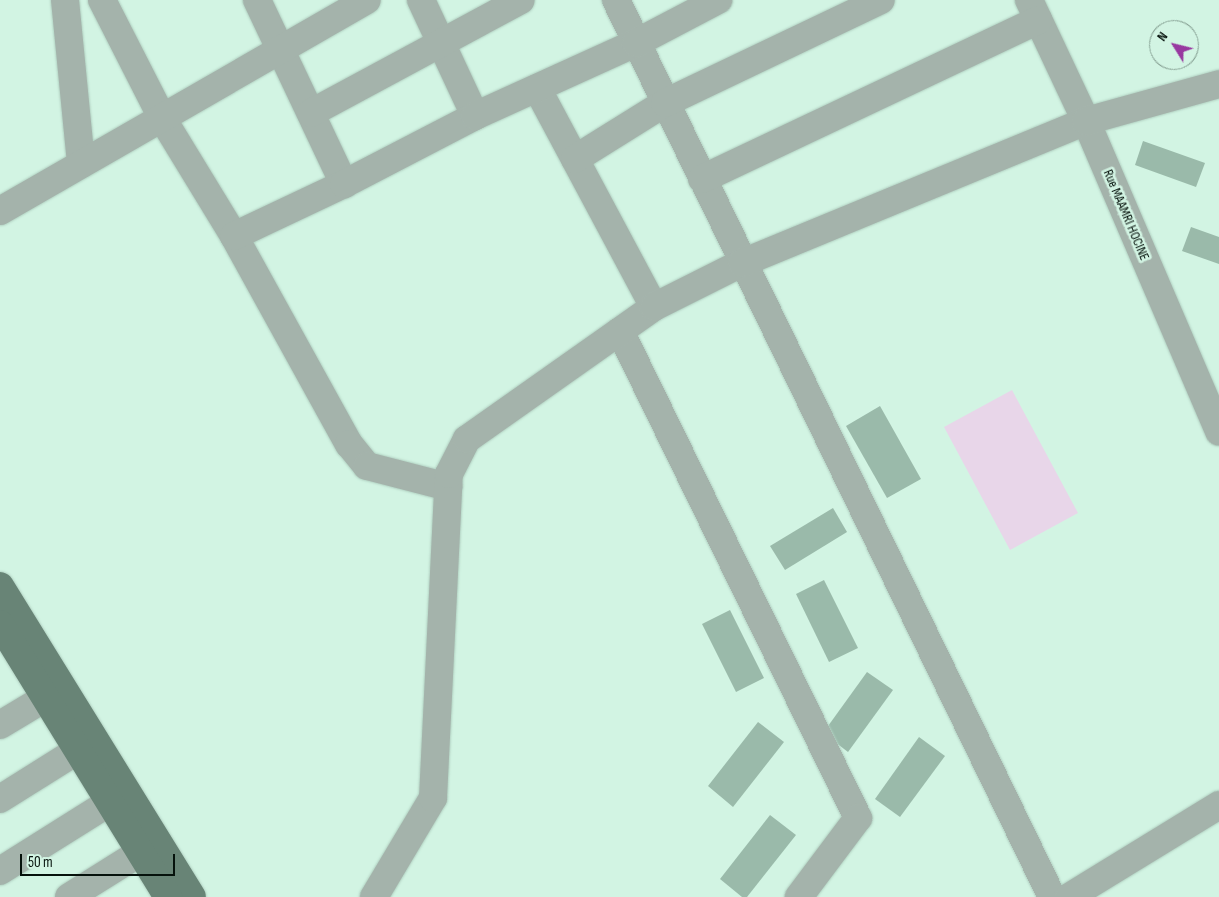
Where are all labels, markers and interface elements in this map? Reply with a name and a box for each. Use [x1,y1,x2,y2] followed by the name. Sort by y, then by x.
[1149,20,1199,70] north arrow
[1153,28,1171,45] text: N
[1099,167,1153,263] street label: Rue MAAMRI HOCINE
[22,844,178,876] scale bar
[28,853,53,872] text: 50 m

